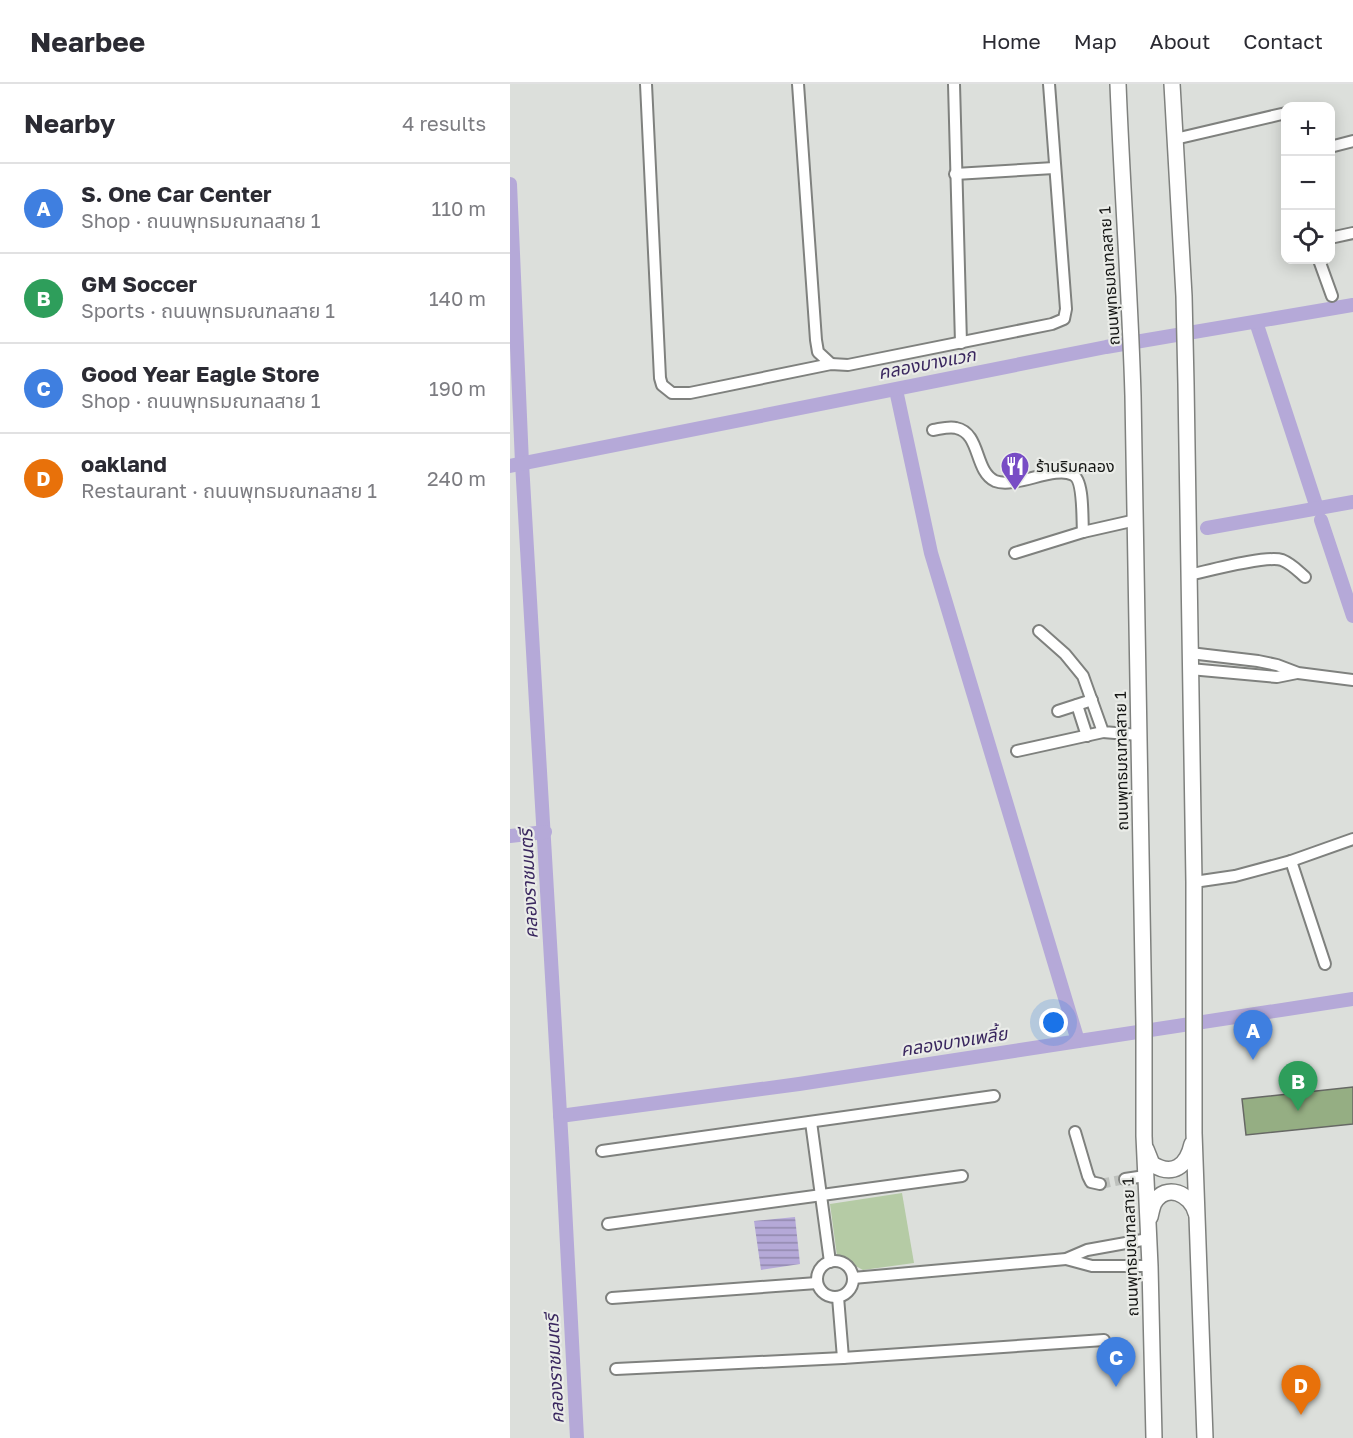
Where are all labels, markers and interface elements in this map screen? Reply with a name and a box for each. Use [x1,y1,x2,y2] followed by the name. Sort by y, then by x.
[30,25,145,58] text: Nearbee
[981,28,1041,54] text: Home
[1074,28,1117,54] text: Map
[1150,28,1210,54] text: About
[1243,28,1323,54] text: Contact
[1281,102,1335,264] map controls
[1281,102,1335,156] button: +
[24,108,115,139] text: Nearby
[402,111,486,135] text: 4 results
[1281,156,1335,210] button: −
[81,180,272,207] text: S. One Car Center
[36,196,51,220] text: A
[432,196,486,220] text: 110 m
[1094,206,1124,346] street label: ถนนพุทธมณฑลสาย 1
[81,208,320,232] text: Shop · ถนนพุทธมณฑลสาย 1
[1281,210,1335,264] button: locate
[81,270,197,297] text: GM Soccer
[36,286,51,310] text: B
[429,286,486,310] text: 140 m
[81,298,335,322] text: Sports · ถนนพุทธมณฑลสาย 1
[876,343,979,383] water label: คลองบางแวก
[81,360,319,387] text: Good Year Eagle Store
[36,376,51,400] text: C
[429,376,486,400] text: 190 m
[81,388,320,412] text: Shop · ถนนพุทธมณฑลสาย 1
[81,450,167,477] text: oakland
[999,450,1031,492] restaurant icon: ร้านริมคลอง
[1036,456,1114,476] place label: ร้านริมคลอง
[36,466,51,490] text: D
[427,466,486,490] text: 240 m
[81,478,377,502] text: Restaurant · ถนนพุทธมณฑลสาย 1
[1110,691,1132,831] street label: ถนนพุทธมณฑลสาย 1
[514,826,542,939] water label: คลองราชมนตรี
[1039,1008,1068,1037] your location
[1234,1010,1272,1060] pin: A
[899,1021,1010,1060] water label: คลองบางเพลี้ย
[1278,1062,1318,1111] pin: B
[1118,1177,1142,1317] street label: ถนนพุทธมณฑลสาย 1
[540,1311,568,1424] water label: คลองราชมนตรี
[1096,1338,1136,1387] pin: C
[1282,1366,1320,1415] pin: D

